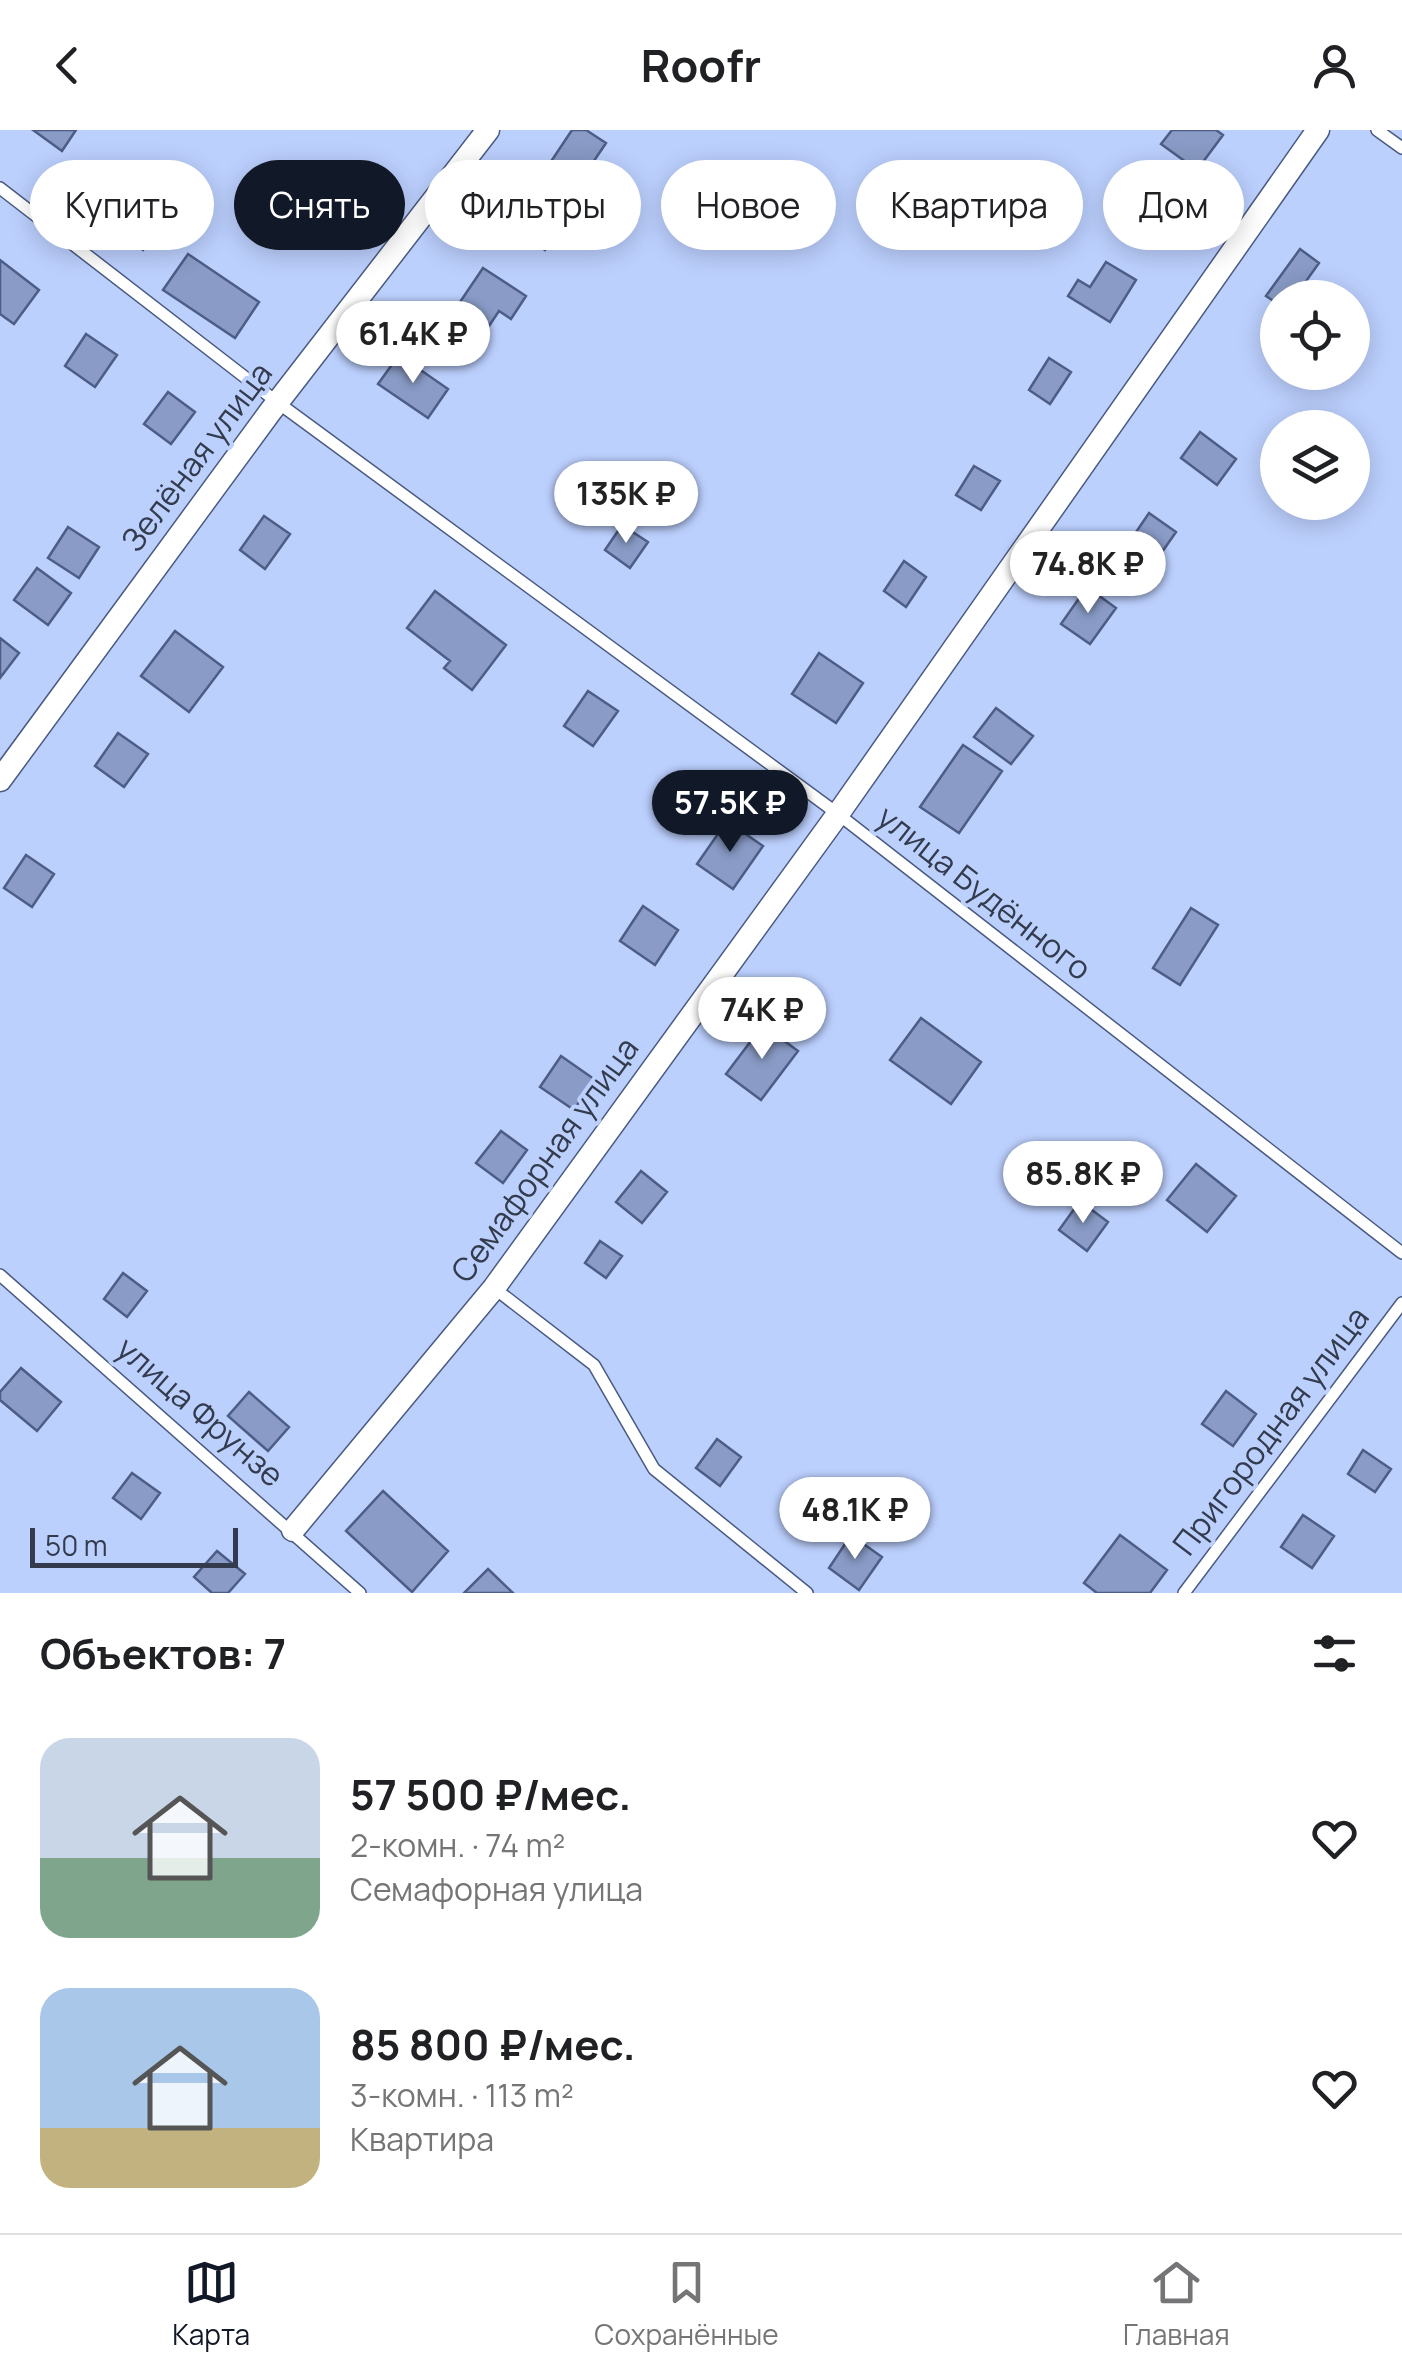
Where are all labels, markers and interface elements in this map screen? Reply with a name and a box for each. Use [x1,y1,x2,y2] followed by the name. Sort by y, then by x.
[641,34,761,96] text: Roofr
[40,38,95,93] icon: back
[1307,38,1362,93] icon: person
[30,160,214,250] chip: Купить
[234,160,405,250] chip: Снять
[425,160,641,250] chip: Фильтры
[661,160,836,250] chip: Новое
[856,160,1083,250] chip: Квартира
[1103,160,1244,250] chip: Дом
[1260,280,1370,520] map controls
[1260,280,1370,390] button: locate
[321,301,505,386] pin: 61.4K ₽
[358,311,468,355] text: 61.4K ₽
[111,353,282,560] street label: Зелёная улица
[1260,410,1370,520] button: layers
[545,461,707,546] pin: 135K ₽
[576,471,676,515] text: 135K ₽
[996,531,1180,616] pin: 74.8K ₽
[1032,541,1144,585] text: 74.8K ₽
[638,770,822,855] pin: 57.5K ₽
[674,780,786,824] text: 57.5K ₽
[868,795,1101,990] street label: улица Будённого
[692,977,832,1062] pin: 74K ₽
[720,987,804,1031] text: 74K ₽
[440,1028,648,1291] street label: Семафорная улица
[991,1141,1175,1226] pin: 85.8K ₽
[1025,1151,1141,1195] text: 85.8K ₽
[1162,1297,1378,1564] street label: Пригородная улица
[108,1326,294,1496] street label: улица Фрунзе
[763,1477,947,1562] pin: 48.1K ₽
[801,1487,909,1531] text: 48.1K ₽
[30,1523,238,1568] scale bar
[45,1526,108,1564] text: 50 m
[40,1624,286,1682] text: Объектов: 7
[1307,1626,1362,1681] icon: filters
[350,1765,631,1823] text: 57 500 ₽/мес.
[120,1778,240,1898] icon: home
[1307,1811,1362,1866] icon: heart
[350,1823,565,1867] text: 2-комн. · 74 m²
[350,1867,643,1911] text: Семафорная улица
[350,2015,636,2073] text: 85 800 ₽/мес.
[120,2028,240,2148] icon: home
[1307,2061,1362,2116] icon: heart
[350,2073,574,2117] text: 3-комн. · 113 m²
[350,2117,494,2161] text: Квартира
[172,2255,250,2353] tab: Карта
[594,2255,779,2353] tab: Сохранённые
[1123,2255,1230,2353] tab: Главная

